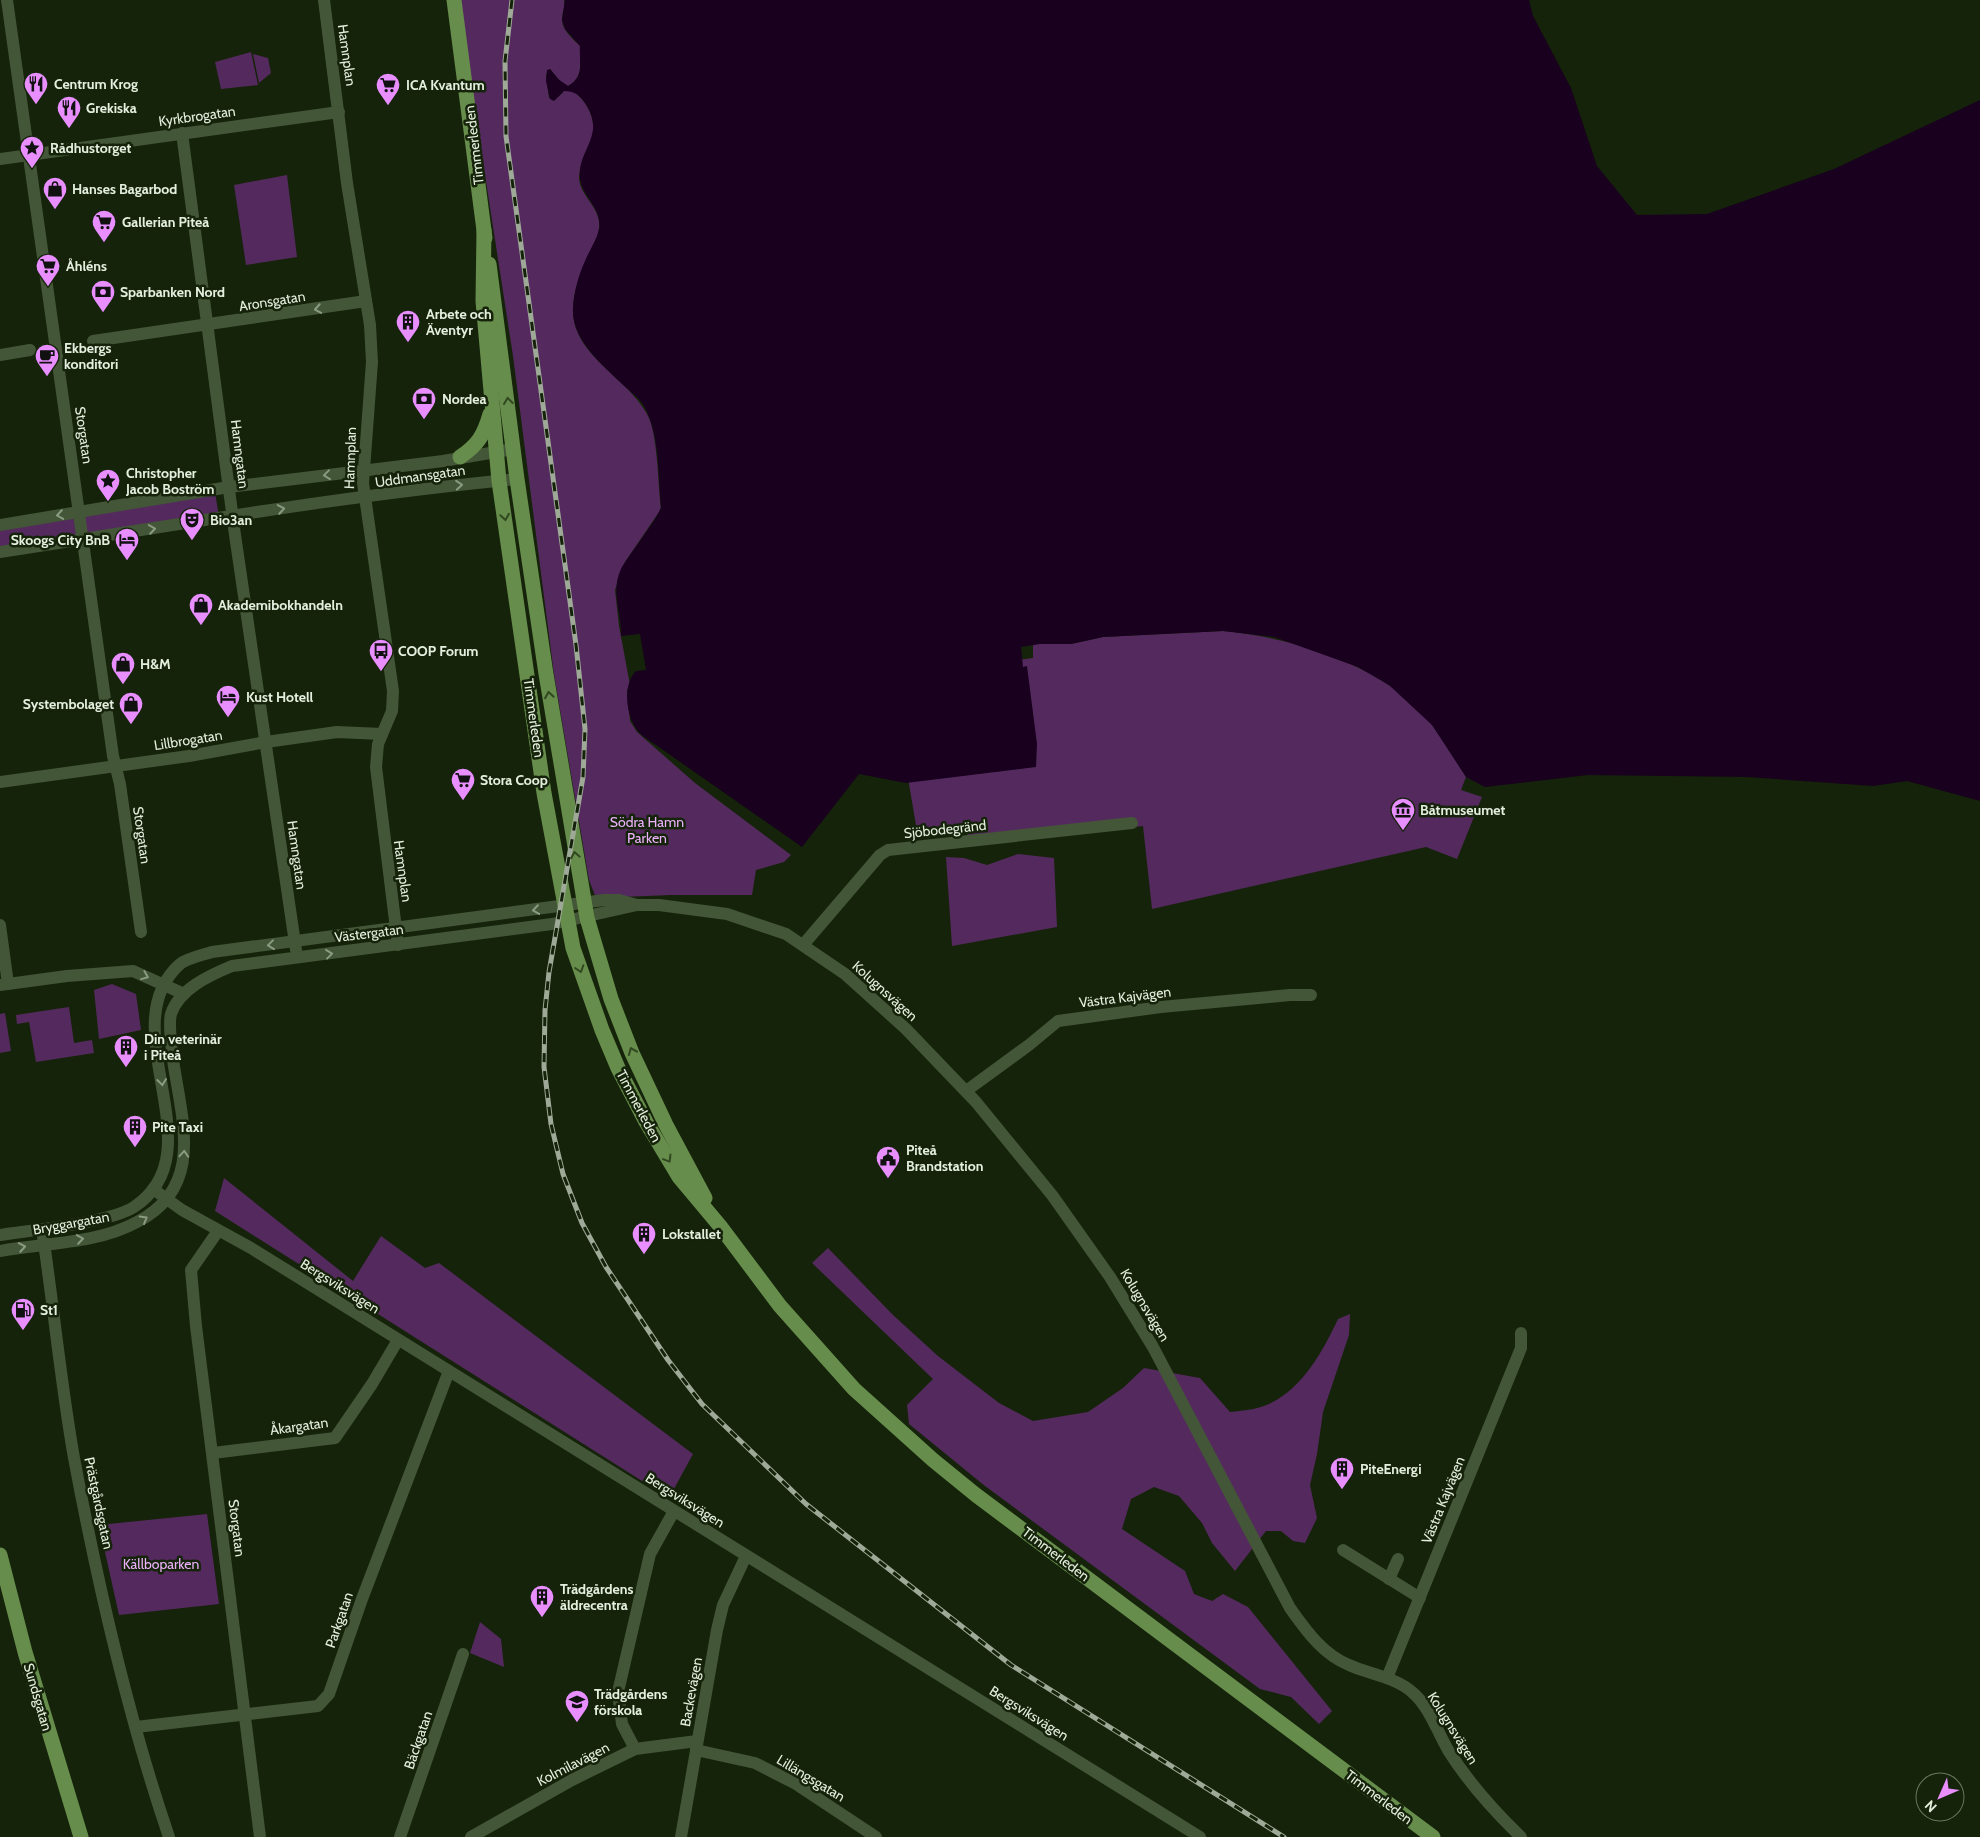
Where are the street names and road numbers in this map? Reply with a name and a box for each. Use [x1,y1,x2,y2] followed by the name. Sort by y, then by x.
[334,23,360,87] street label: Hamnplan
[157,102,237,130] street label: Kyrkbrogatan
[460,104,488,186] street label: Timmerleden
[237,287,307,315] street label: Aronsgatan
[71,405,97,465] street label: Storgatan
[227,418,253,490] street label: Hamngatan
[340,426,360,489] street label: Hamnplan
[374,461,466,491] street label: Uddmansgatan
[520,677,548,759] street label: Timmerleden
[152,726,224,754] street label: Lillbrogatan
[129,805,155,865] street label: Storgatan
[903,816,987,842] street label: Sjöbodegränd
[283,819,311,891] street label: Hamngatan
[390,839,416,903] street label: Hamnplan
[333,920,405,946] street label: Västergatan
[849,957,922,1025] street label: Kolugnsvägen
[1078,982,1172,1012] street label: Västra Kajvägen
[612,1067,666,1146] street label: Timmerleden
[31,1207,111,1239] street label: Bryggargatan
[297,1255,383,1318] street label: Bergsviksvägen
[1116,1265,1174,1345] street label: Kolugnsvägen
[269,1413,329,1439] street label: Åkargatan
[1417,1454,1469,1546] street label: Västra Kajvägen
[80,1455,118,1551] street label: Prästgårdsgatan
[642,1469,728,1532] street label: Bergsviksvägen
[225,1498,249,1558] street label: Storgatan
[1019,1523,1093,1585] street label: Timmerleden
[321,1590,357,1650] street label: Parkgatan
[676,1656,706,1728] street label: Backevägen
[20,1661,56,1733] street label: Sundsgatan
[986,1682,1072,1745] street label: Bergsviksvägen
[1424,1689,1482,1768] street label: Kolugnsvägen
[400,1708,436,1771] street label: Bäckgatan
[534,1738,612,1790] street label: Kolmilavägen
[773,1751,849,1806] street label: Lillängsgatan
[1342,1766,1416,1828] street label: Timmerleden

